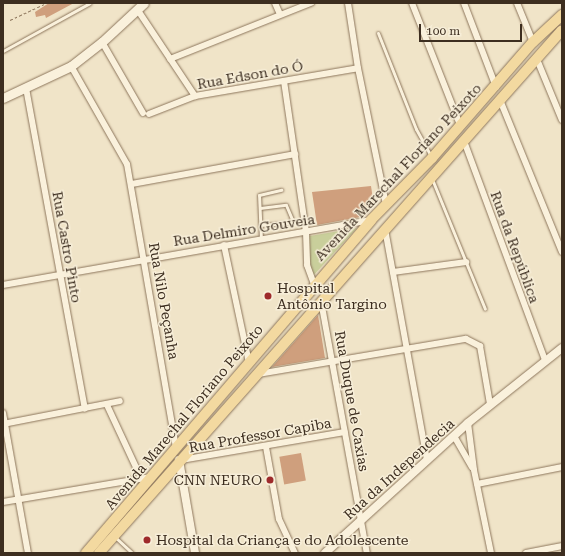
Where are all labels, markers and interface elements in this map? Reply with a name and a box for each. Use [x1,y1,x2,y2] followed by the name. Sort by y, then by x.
[421,16,524,42] scale bar
[426,24,460,38] text: 100 m
[196,57,304,93] street label: Rua Edson do Ó
[311,80,485,264] street label: Avenida Marechal Floriano Peixoto
[487,189,543,305] street label: Rua da República
[49,190,85,304] street label: Rua Castro Pinto
[172,211,316,249] street label: Rua Delmiro Gouveia
[145,241,183,361] street label: Rua Nilo Peçanha
[277,280,387,312] place label: Hospital Antônio Targino
[262,290,274,302] marker: Hospital Antônio Targino
[102,321,266,513] street label: Avenida Marechal Floriano Peixoto
[331,329,373,473] street label: Rua Duque de Caxias
[187,414,333,456] street label: Rua Professor Capiba
[340,415,458,523] street label: Rua da Independecia
[174,472,262,488] place label: CNN NEURO
[265,475,275,485] marker: CNN NEURO
[156,532,409,548] place label: Hospital da Criança e do Adolescente
[141,534,153,546] marker: Hospital da Criança e do Adolescente

